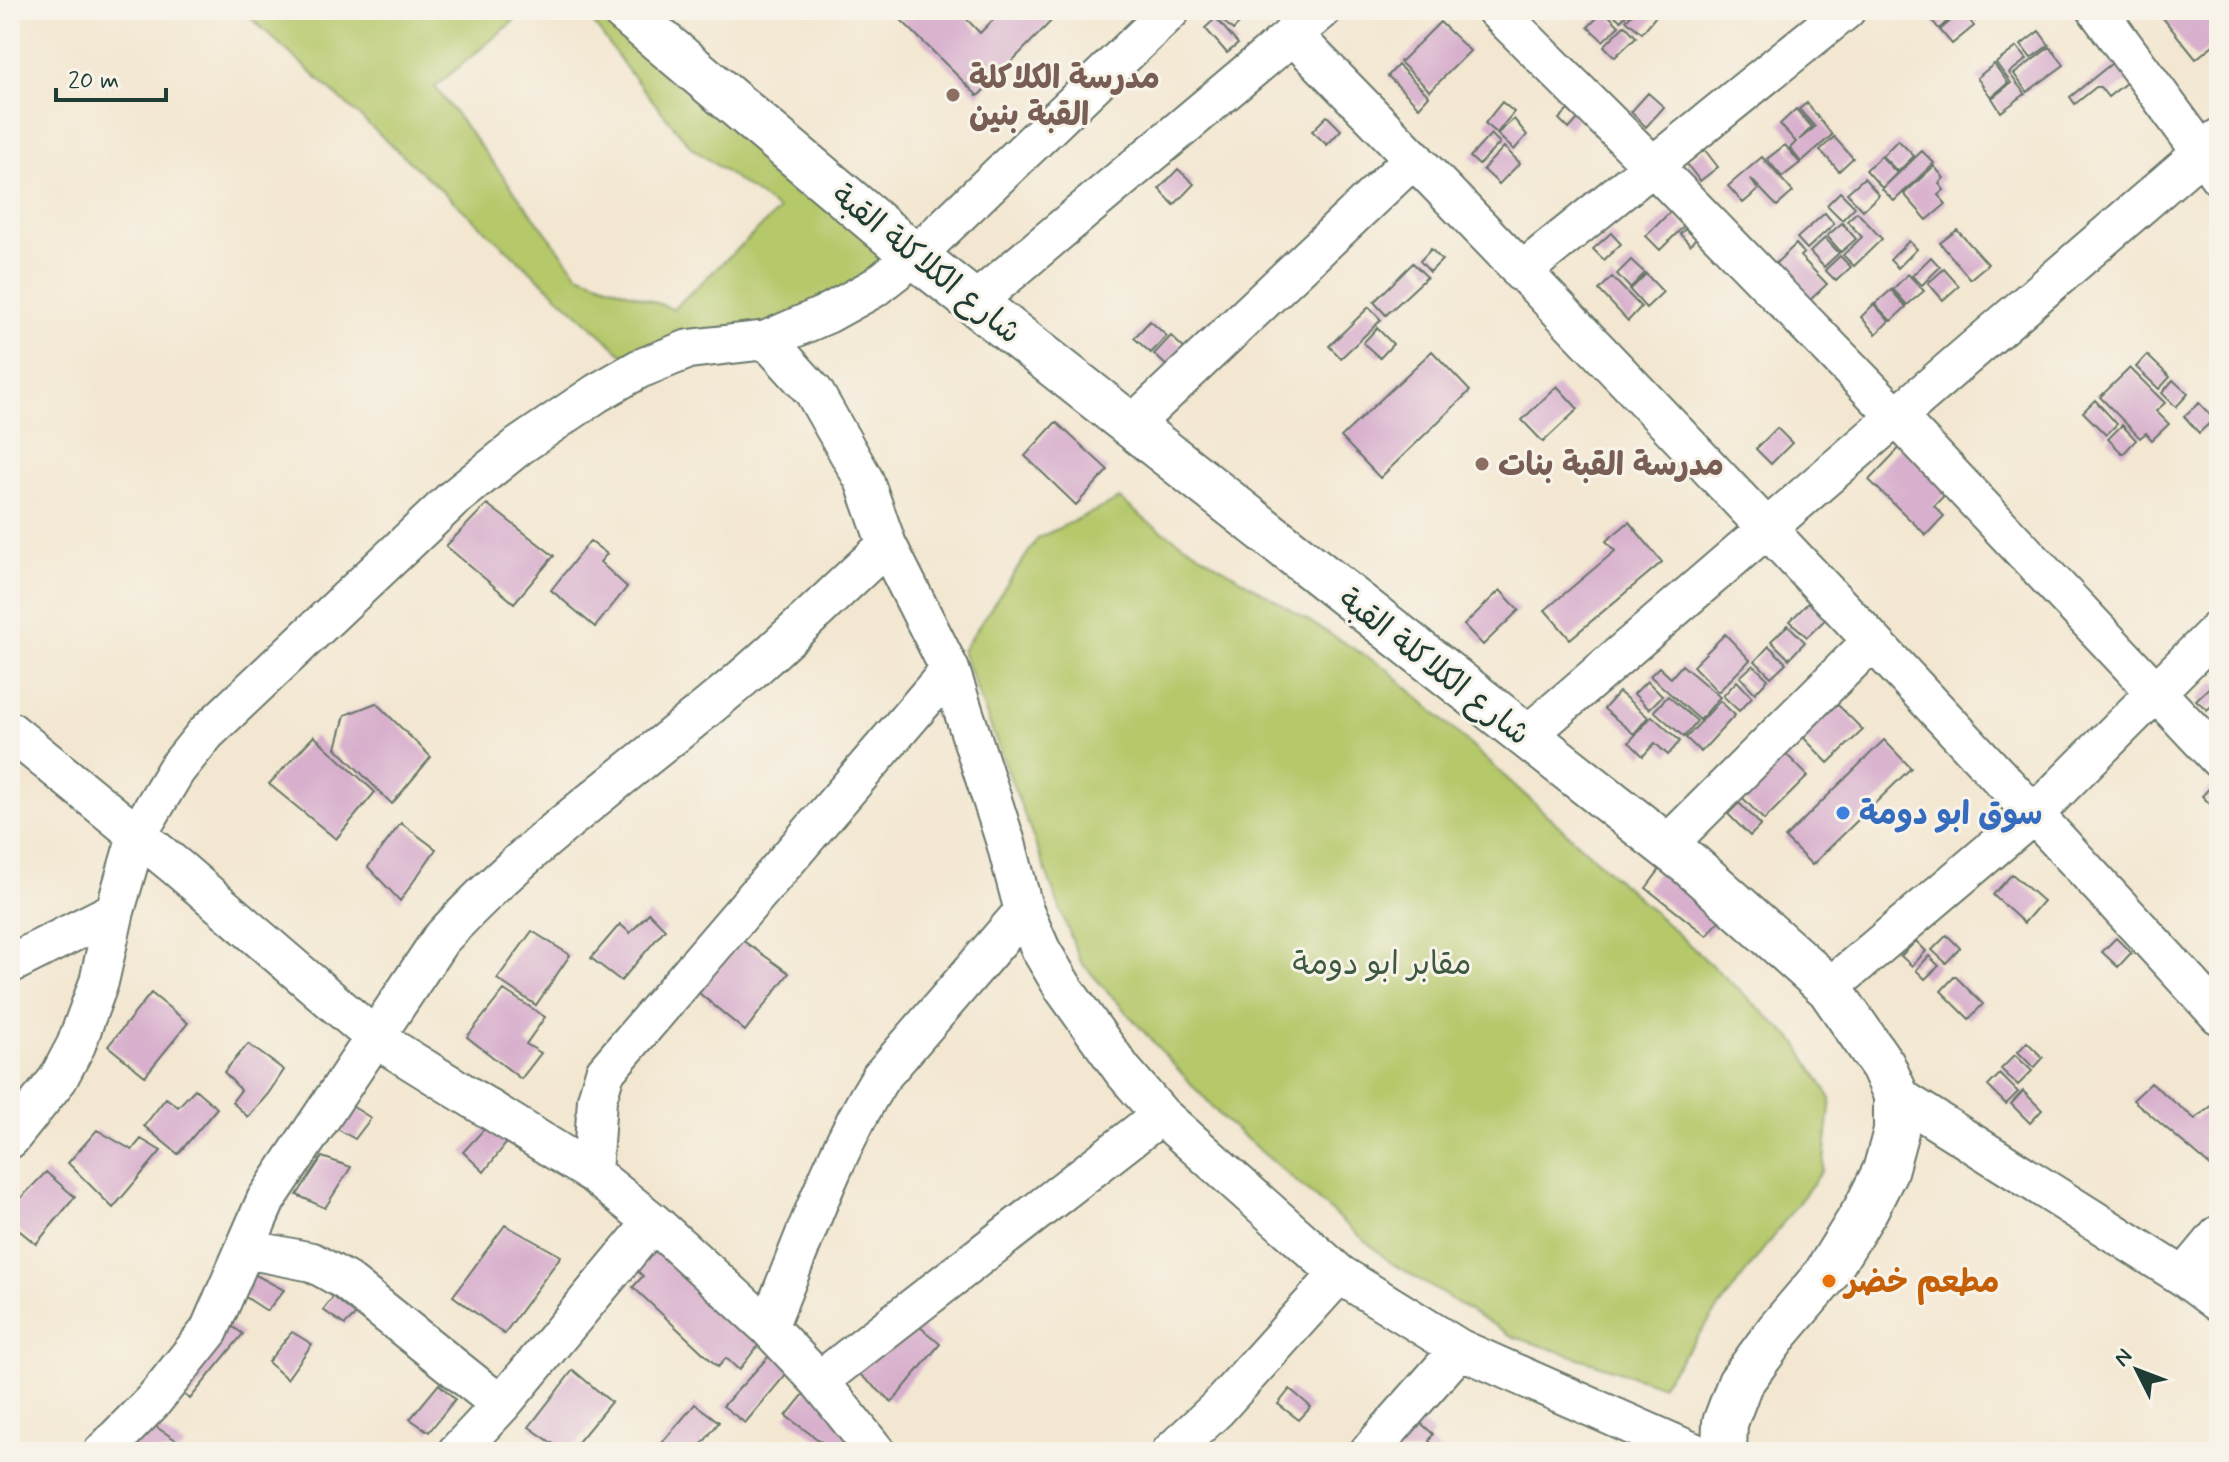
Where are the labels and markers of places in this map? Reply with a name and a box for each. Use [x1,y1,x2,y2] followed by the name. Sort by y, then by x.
[969,58,1160,137] place label: مدرسة الكلاكلة القبة بنين
[944,86,962,104] marker: مدرسة الكلاكلة القبة بنين
[1498,445,1724,487] place label: مدرسة القبة بنات
[1473,455,1491,473] marker: مدرسة القبة بنات
[1859,794,2043,836] place label: سوق ابو دومة
[1834,804,1852,822] marker: سوق ابو دومة
[1842,1262,1999,1305] place label: مطعم خضر
[1820,1272,1838,1290] marker: مطعم خضر

